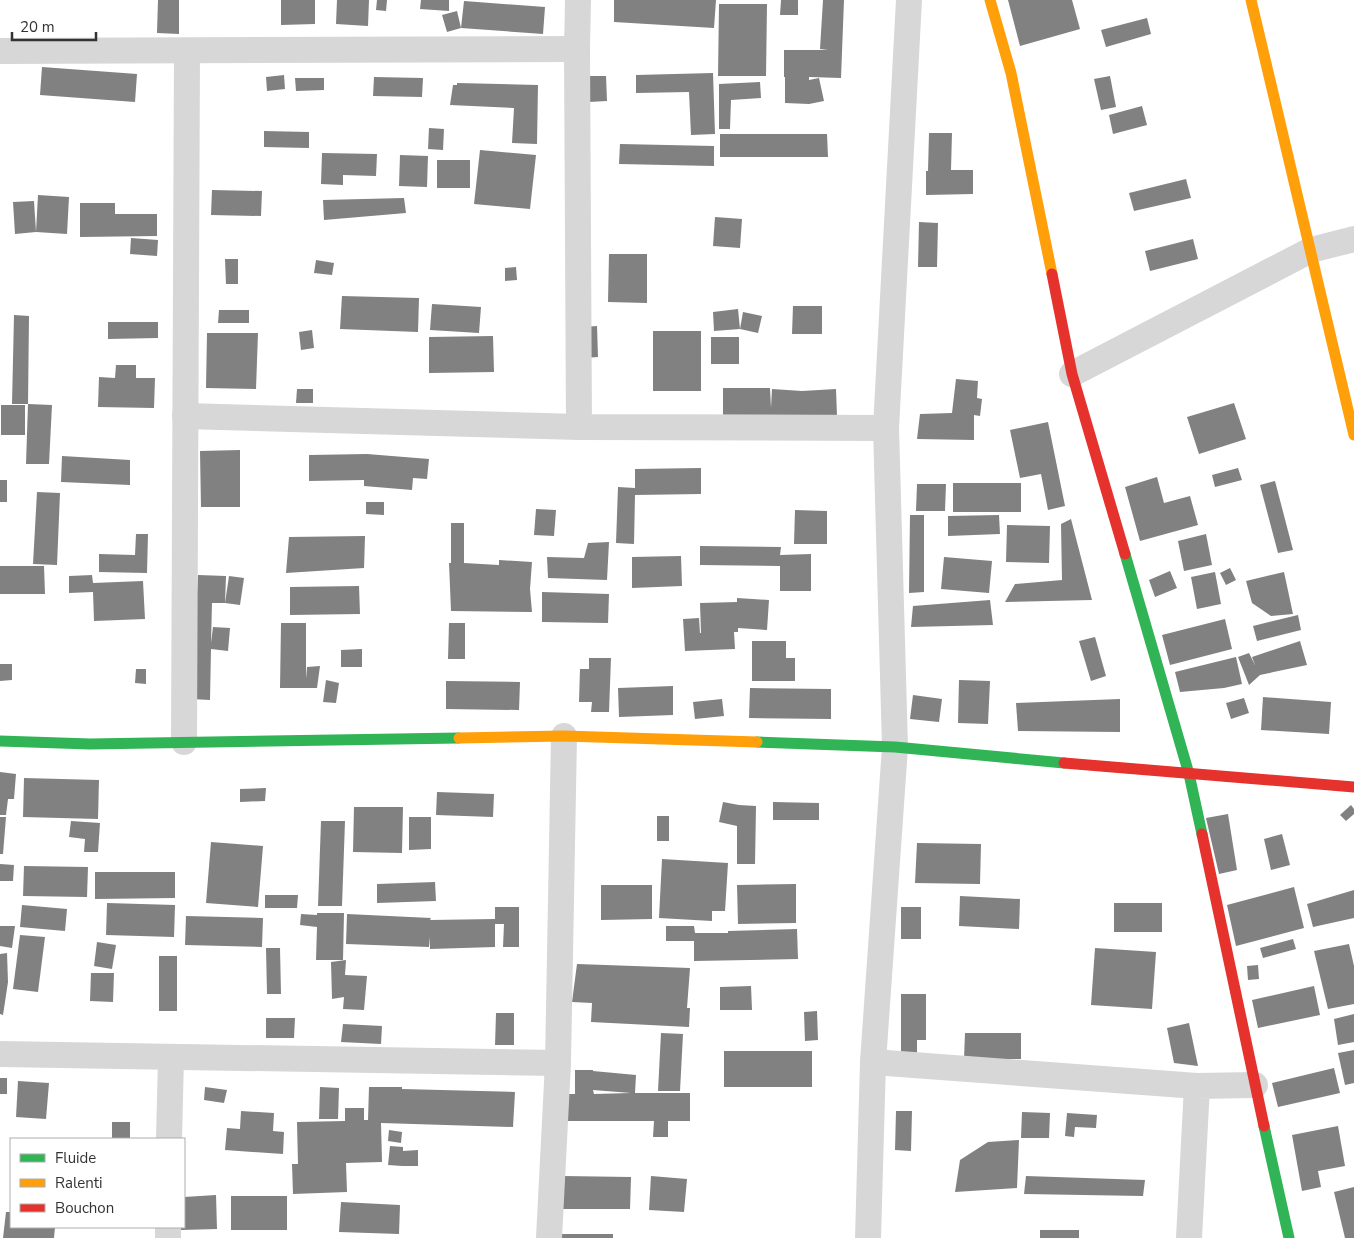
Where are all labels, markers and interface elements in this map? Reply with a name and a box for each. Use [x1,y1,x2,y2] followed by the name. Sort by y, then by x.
[12,10,96,42] scale bar
[20,17,55,37] text: 20 m
[10,1138,185,1228] legend
[55,1148,96,1168] text: Fluide
[55,1173,103,1193] text: Ralenti
[55,1198,114,1218] text: Bouchon

